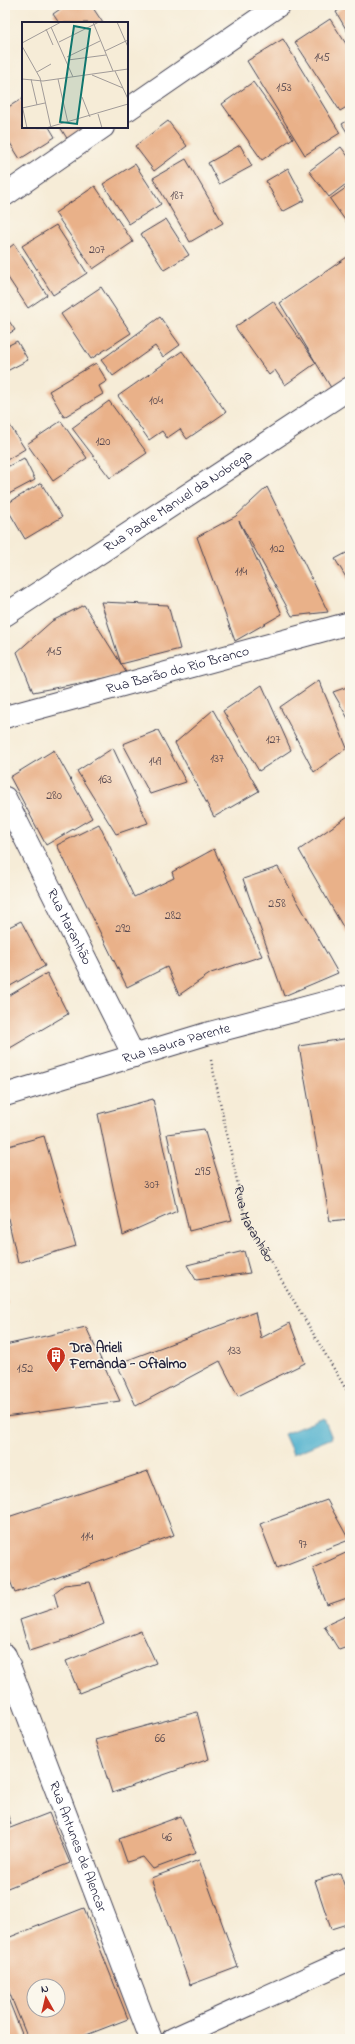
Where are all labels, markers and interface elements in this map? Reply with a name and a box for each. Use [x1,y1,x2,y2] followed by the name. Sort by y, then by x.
[22,22,128,128] inset map
[314,49,330,67] house number: 145
[276,79,292,97] house number: 153
[170,187,184,205] house number: 187
[89,241,105,259] house number: 207
[149,392,163,410] house number: 104
[96,433,110,451] house number: 120
[100,445,256,558] street label: Rua Padre Manuel da Nobrega
[270,540,285,558] house number: 102
[235,563,247,581] house number: 114
[104,640,252,699] street label: Rua Barão do Rio Branco
[46,643,62,661] house number: 145
[266,731,280,749] house number: 127
[210,750,224,768] house number: 137
[149,753,162,771] house number: 149
[98,771,112,789] house number: 163
[46,787,62,805] house number: 280
[42,885,97,968] street label: Rua Maranhão
[268,895,286,913] house number: 258
[165,907,181,925] house number: 282
[115,920,131,938] house number: 292
[120,1017,233,1069] street label: Rua Isaura Parente
[195,1163,211,1181] house number: 295
[144,1176,160,1194] house number: 307
[228,1184,279,1266] street label: Rua Maranhão
[69,1338,187,1375] place label: Dra Arieli Fernanda - Oftalmo
[227,1342,241,1360] house number: 133
[45,1345,67,1373] building icon: Dra Arieli Fernanda - Oftalmo
[17,1360,33,1378] house number: 152
[81,1528,93,1546] house number: 114
[299,1536,307,1554] house number: 97
[155,1730,166,1748] house number: 66
[43,1778,113,1916] street label: Rua Antunes de Alencar
[162,1829,173,1847] house number: 46
[26,1978,66,2018] north arrow
[40,1981,50,1998] text: N

